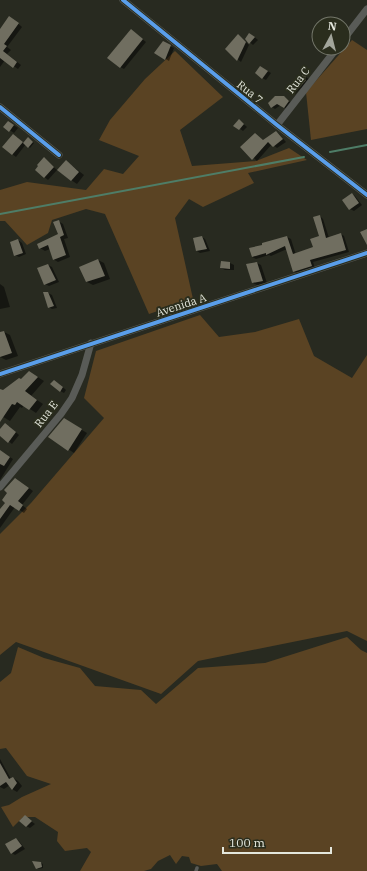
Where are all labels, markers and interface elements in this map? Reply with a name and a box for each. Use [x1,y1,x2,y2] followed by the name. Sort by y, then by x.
[311,16,351,56] north arrow
[327,19,338,34] text: N
[283,64,313,96] street label: Rua C
[234,77,266,107] street label: Rua 7
[154,290,208,320] street label: Avenida A
[31,398,61,430] street label: Rua E
[223,829,331,855] scale bar
[229,835,265,850] text: 100 m

